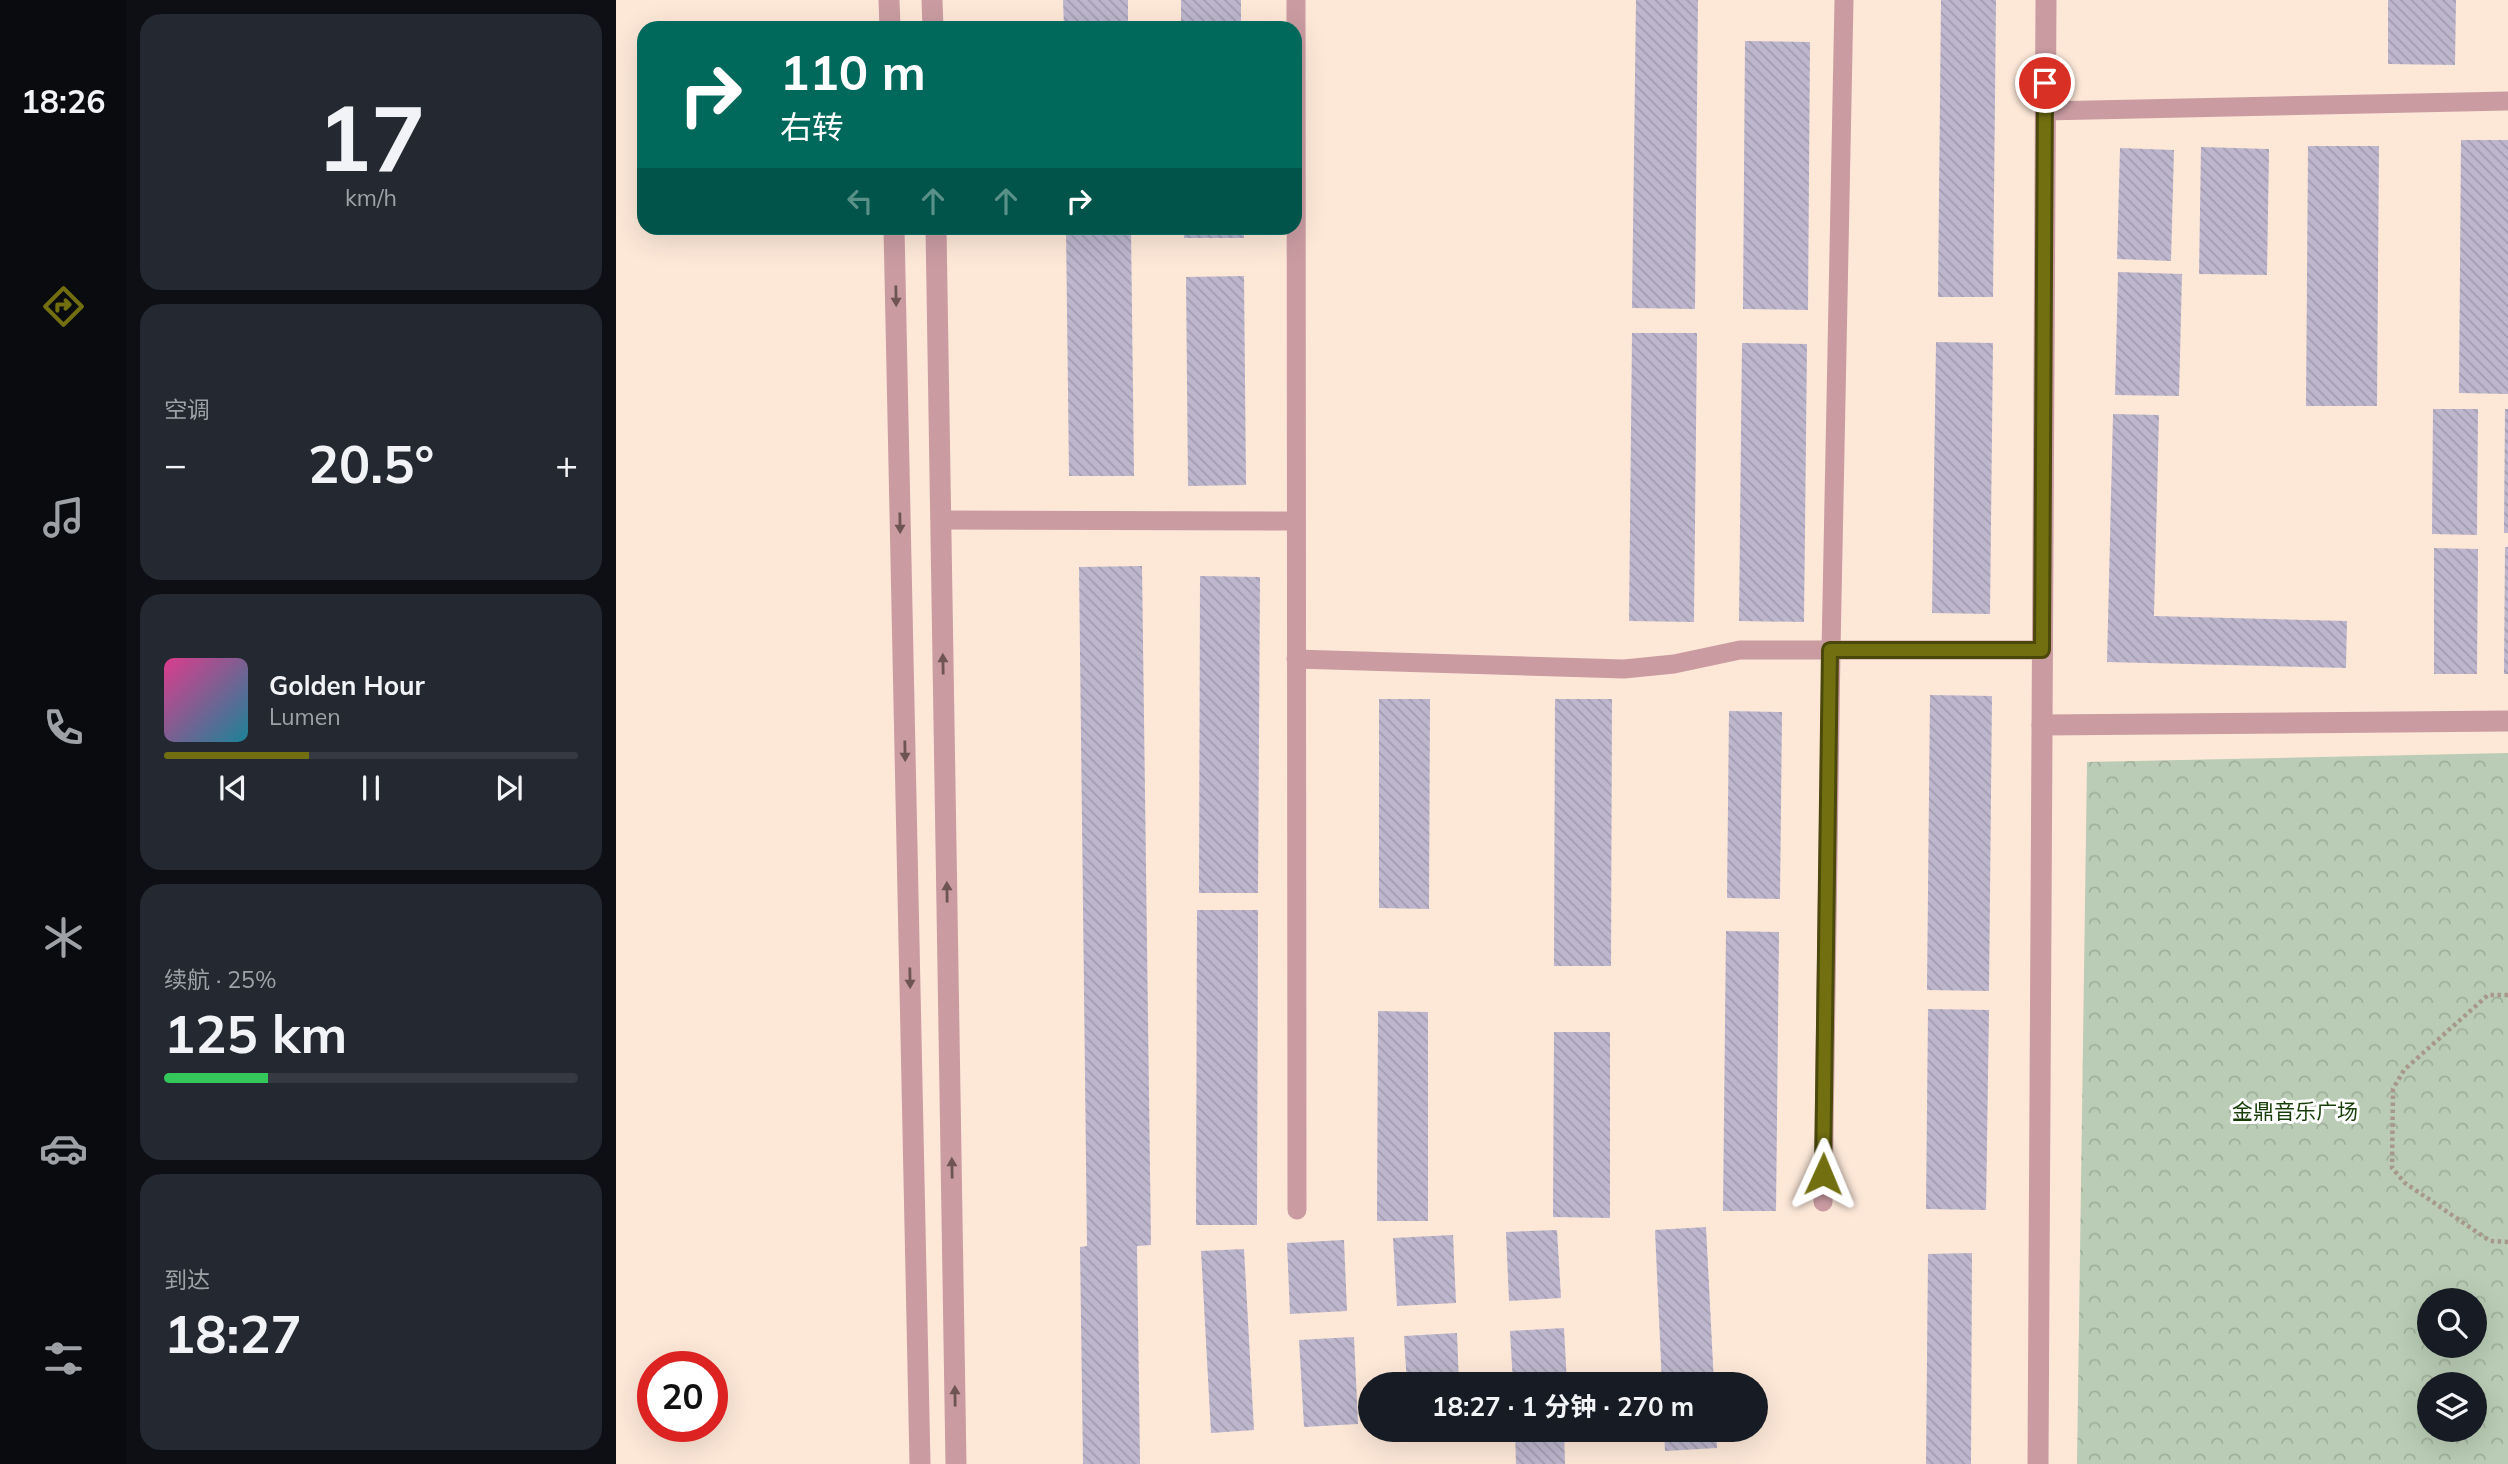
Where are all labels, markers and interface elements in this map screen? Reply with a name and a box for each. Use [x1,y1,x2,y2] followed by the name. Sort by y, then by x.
[780,41,926,102] text: 110 m
[665,49,756,140] icon: right
[2015,53,2075,113] pin
[2026,64,2064,102] icon: arrive
[316,80,426,194] text: 17
[21,81,105,121] text: 18:26
[780,107,844,147] text: 右转
[841,182,879,220] icon: left
[914,182,952,220] icon: ahead
[987,182,1025,220] icon: ahead
[1060,182,1098,220] icon: right
[345,183,397,212] text: km/h
[39,282,88,331] icon: directions
[890,285,901,307] one-way arrow
[164,395,210,424] text: 空调
[308,431,434,496] text: 20.5°
[164,440,187,488] text: −
[555,440,578,488] text: +
[39,493,88,542] icon: music
[895,512,906,534] one-way arrow
[938,653,949,675] one-way arrow
[269,669,425,702] text: Golden Hour
[269,702,341,731] text: Lumen
[39,703,88,752] icon: phone
[899,740,911,762] one-way arrow
[214,769,252,807] icon: previous
[352,769,390,807] icon: pause
[490,769,528,807] icon: next
[941,881,953,903] one-way arrow
[39,913,88,962] icon: climate
[164,965,276,994] text: 续航 · 25%
[904,967,916,989] one-way arrow
[164,1001,347,1066] text: 125 km
[2232,1098,2358,1124] park label: 金鼎音乐广场
[39,1124,88,1173] icon: car
[1786,1137,1860,1211] position arrow
[946,1157,957,1179] one-way arrow
[164,1265,210,1294] text: 到达
[2417,1288,2487,1442] map controls
[2417,1288,2487,1358] button: search
[164,1301,302,1366] text: 18:27
[39,1334,88,1383] icon: filters
[637,1351,728,1442] speed limit sign: 20
[2417,1372,2487,1442] button: layers
[950,1385,961,1407] one-way arrow
[1432,1390,1694,1423] text: 18:27 · 1 分钟 · 270 m

